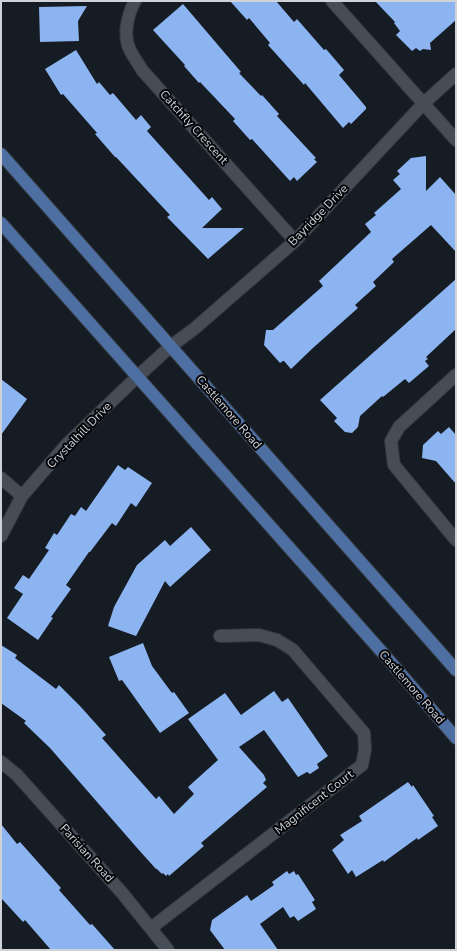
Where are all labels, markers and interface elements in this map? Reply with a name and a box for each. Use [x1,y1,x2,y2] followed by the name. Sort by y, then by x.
[156,86,232,168] street label: Catchfly Crescent
[285,181,351,249] street label: Bayridge Drive
[193,372,265,452] street label: Castlemore Road
[43,398,115,472] street label: Crystalhill Drive
[376,647,448,727] street label: Castlemore Road
[271,766,357,838] street label: Magnificent Court
[56,820,118,886] street label: Parisian Road

